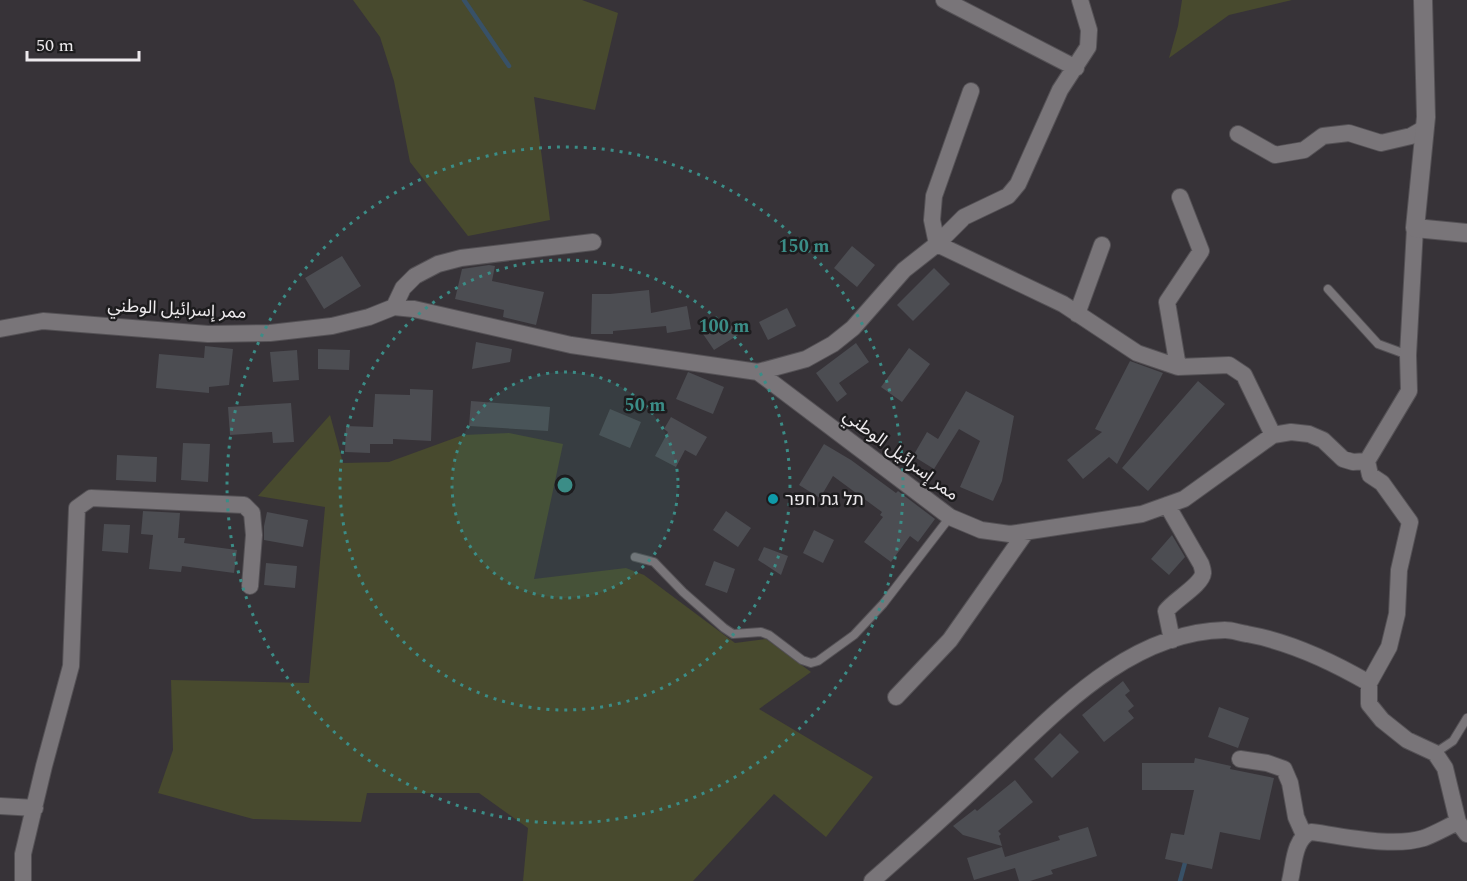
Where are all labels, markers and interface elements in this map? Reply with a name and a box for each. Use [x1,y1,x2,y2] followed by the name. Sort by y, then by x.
[27,24,140,62] scale bar
[36,32,74,59] text: 50 m
[778,233,830,260] text: 150 m
[107,292,247,326] street label: ممر إسرائيل الوطني
[698,313,750,340] text: 100 m
[625,392,665,419] text: 50 m
[837,402,965,508] street label: ممر إسرائيل الوطني
[555,475,575,495] centre of rings
[785,486,864,513] place label: תל גת חפר
[766,492,780,506] marker: תל גת חפר

